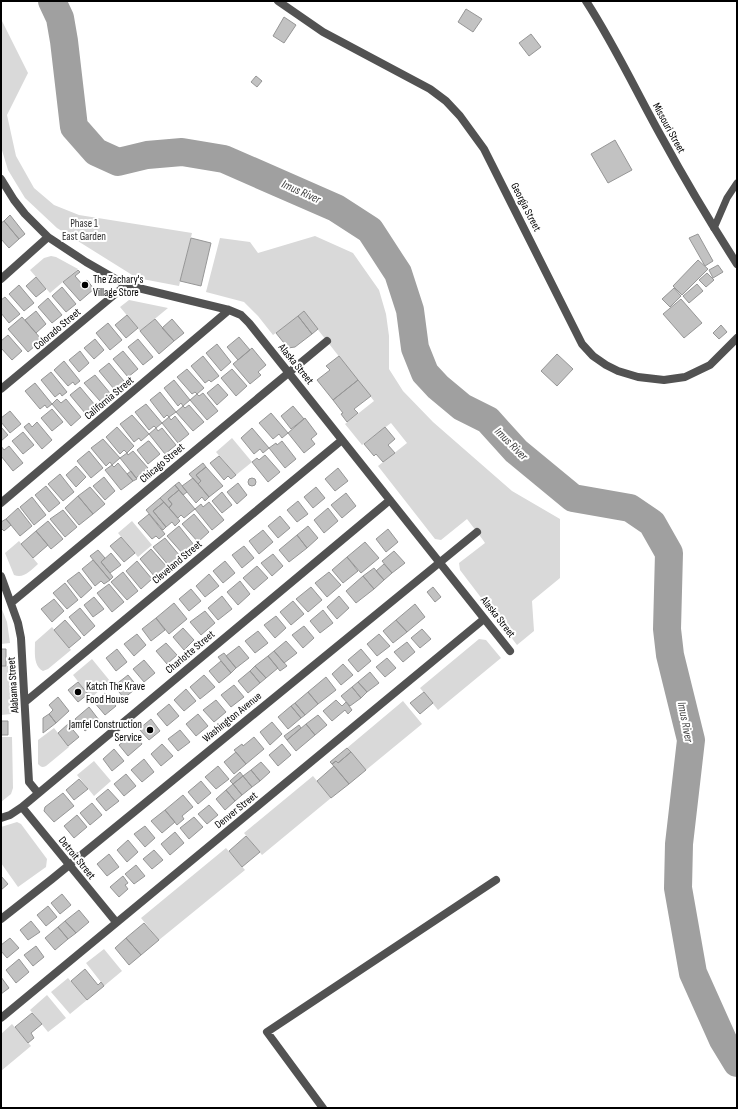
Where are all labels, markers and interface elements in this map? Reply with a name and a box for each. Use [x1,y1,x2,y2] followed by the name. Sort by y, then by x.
[650,100,688,156] street label: Missouri Street
[279,177,323,207] water label: Imus River
[508,180,544,234] street label: Georgia Street
[62,217,106,243] park label: Phase 1 East Garden
[93,273,143,299] place label: The Zachary's Village Store
[80,280,90,290] marker: The Zachary's Village Store
[31,305,84,353] street label: Colorado Street
[275,340,317,387] street label: Alaska Street
[82,373,137,422] street label: California Street
[491,424,531,464] water label: Imus River
[137,440,188,485] street label: Chicago Street
[150,537,205,587] street label: Cleveland Street
[477,593,518,641] street label: Alaska Street
[163,627,218,676] street label: Charlotte Street
[5,656,22,714] street label: Alabama Street
[86,680,145,706] place label: Katch The Krave Food House
[73,687,83,697] marker: Katch The Krave Food House
[200,689,264,745] street label: Washington Avenue
[674,700,696,744] water label: Imus River
[68,718,142,744] place label: Jamfel Construction Service
[145,725,155,735] marker: Jamfel Construction Service
[212,788,260,831] street label: Denver Street
[56,834,99,882] street label: Detroit Street

